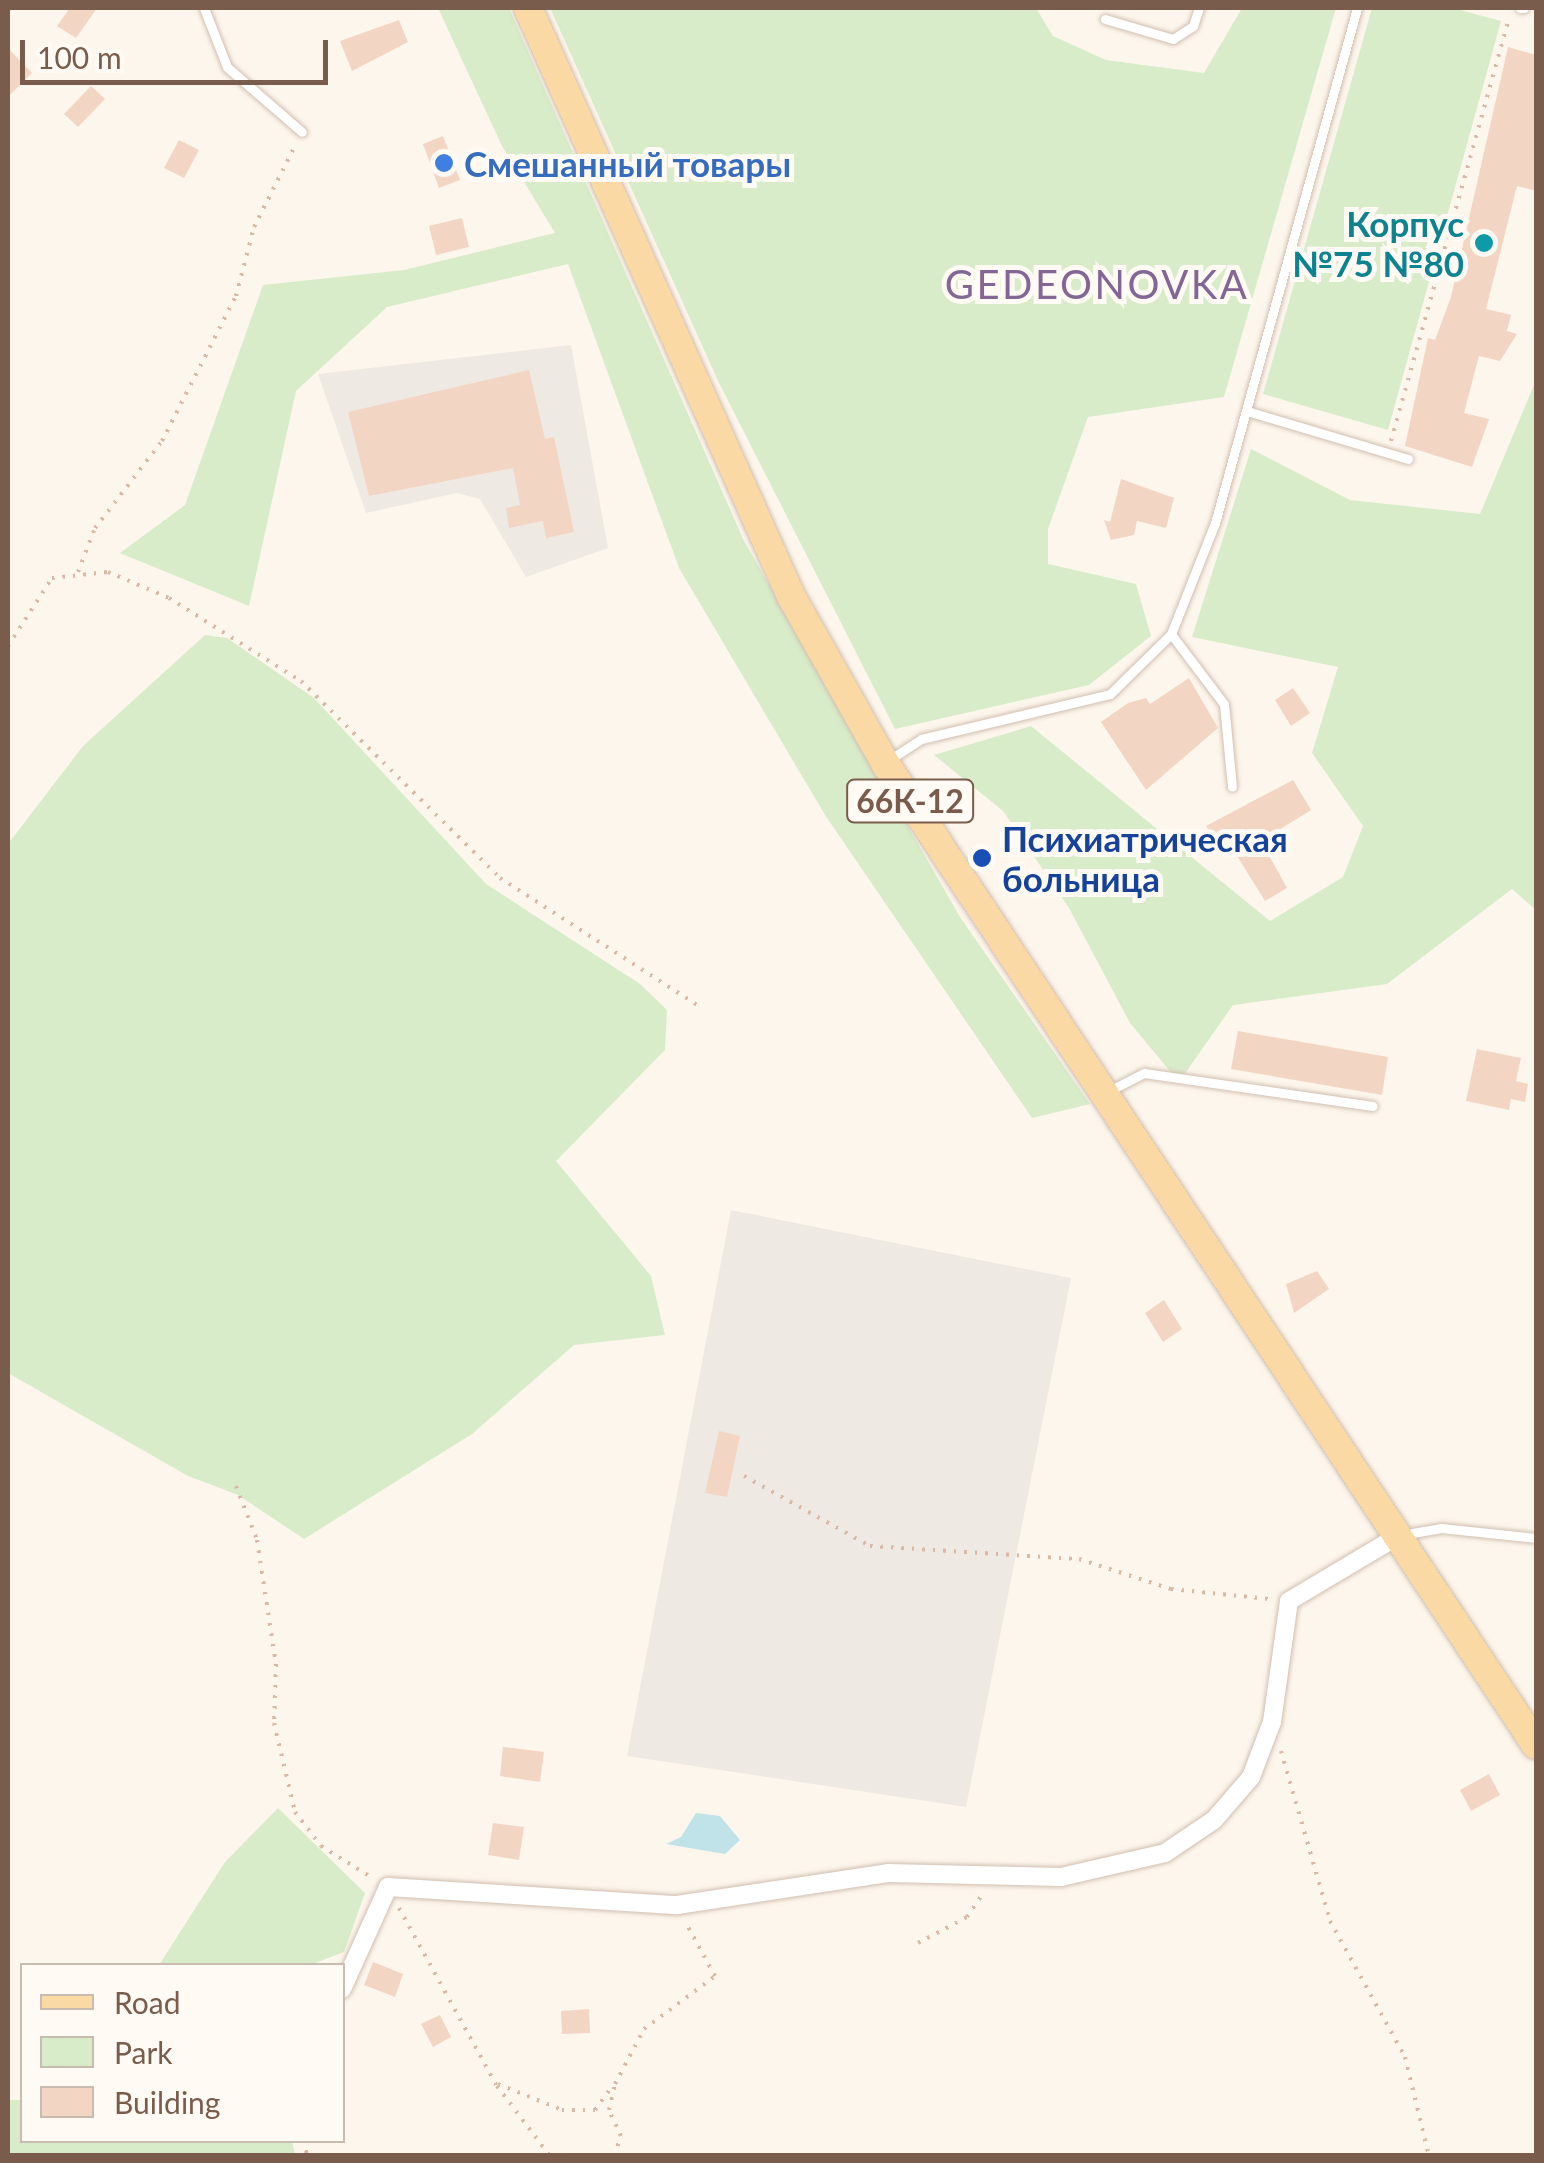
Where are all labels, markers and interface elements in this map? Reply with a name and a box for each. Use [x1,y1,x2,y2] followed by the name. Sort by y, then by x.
[25,20,332,82] scale bar
[37,39,122,75] text: 100 m
[464,142,791,184] place label: Смешанный товары
[433,152,455,174] marker: Смешанный товары
[1292,202,1464,284] place label: Корпус №75 №80
[1473,232,1495,254] marker: Корпус №75 №80
[945,260,1249,308] district label: GEDEONOVKA
[845,774,975,828] road number: 66К-12
[1002,817,1288,899] place label: Психиатрическая больница
[971,847,993,869] marker: Психиатрическая больница
[20,1963,345,2143] legend
[114,1984,181,2020] text: Road
[114,2034,173,2070] text: Park
[114,2084,220,2120] text: Building

